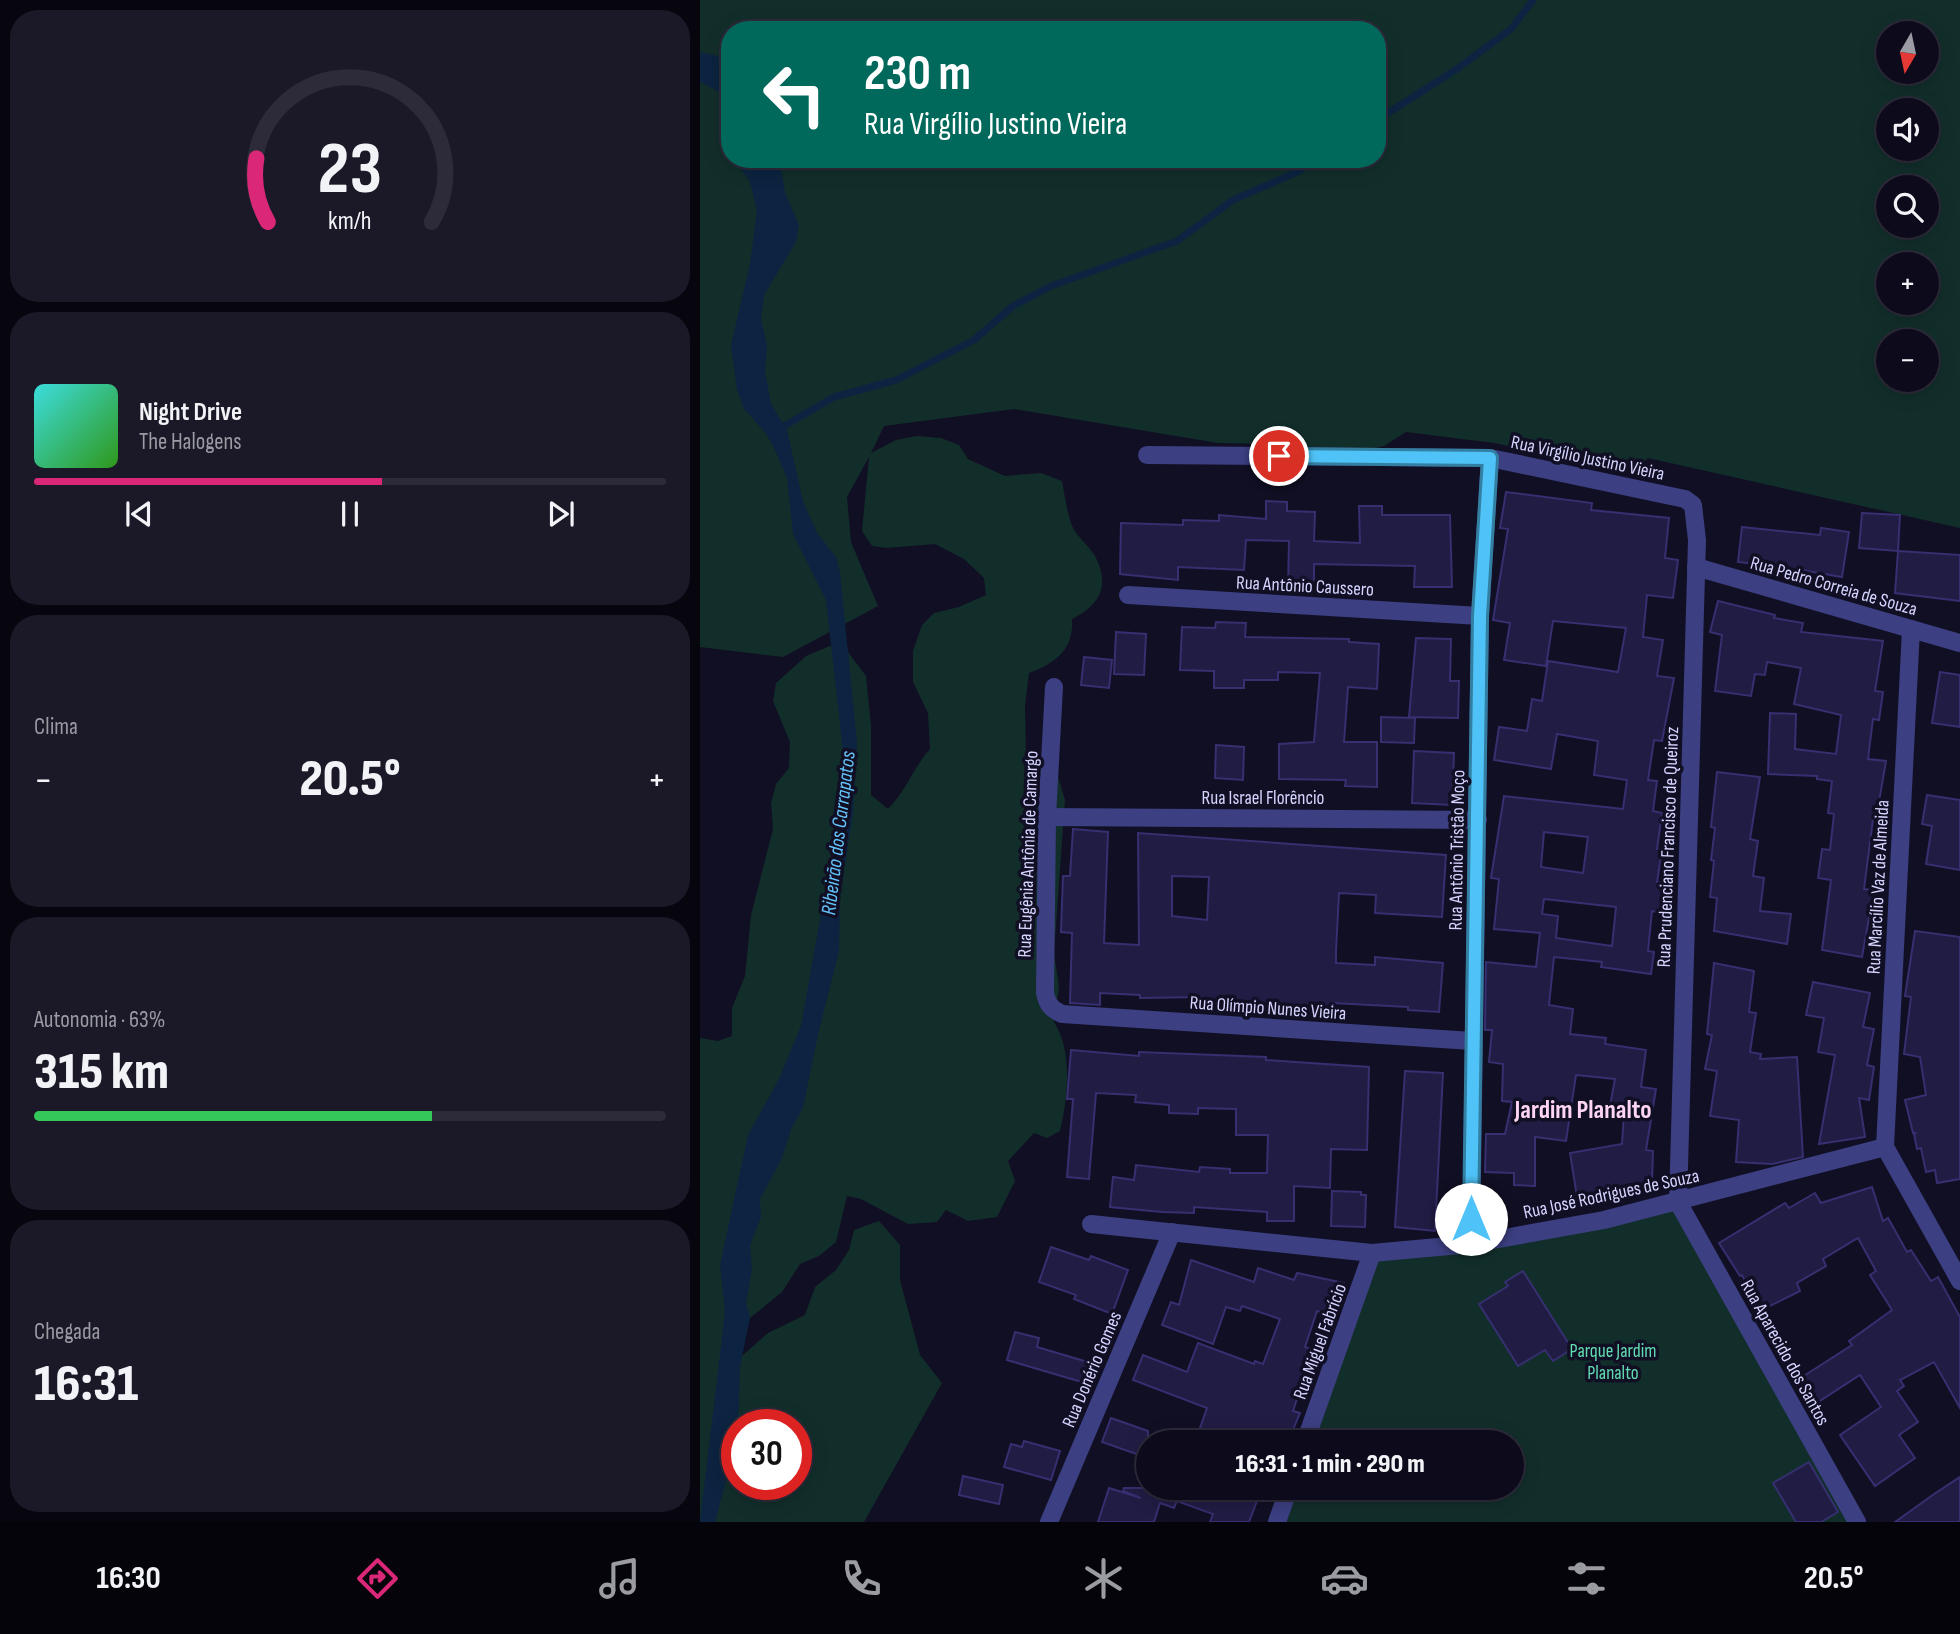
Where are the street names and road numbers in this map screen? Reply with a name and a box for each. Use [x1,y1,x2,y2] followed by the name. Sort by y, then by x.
[1509,431,1667,486] street label: Rua Virgílio Justino Vieira
[1748,552,1920,621] street label: Rua Pedro Correia de Souza
[1235,571,1375,602] street label: Rua Antônio Caussero
[1653,726,1684,968] street label: Rua Prudenciano Francisco de Queiroz
[1013,750,1044,958] street label: Rua Eugênia Antônia de Camargo
[1445,770,1470,930] street label: Rua Antônio Tristão Moço
[1202,787,1324,810] street label: Rua Israel Florêncio
[1862,799,1895,975] street label: Rua Marcílio Vaz de Almeida
[1189,992,1347,1025] street label: Rua Olímpio Nunes Vieira
[1521,1165,1701,1224] street label: Rua José Rodrigues de Souza
[1735,1276,1834,1430] street label: Rua Aparecido dos Santos
[1289,1280,1352,1403] street label: Rua Miguel Fabrício
[1058,1308,1127,1431] street label: Rua Donério Gomes

